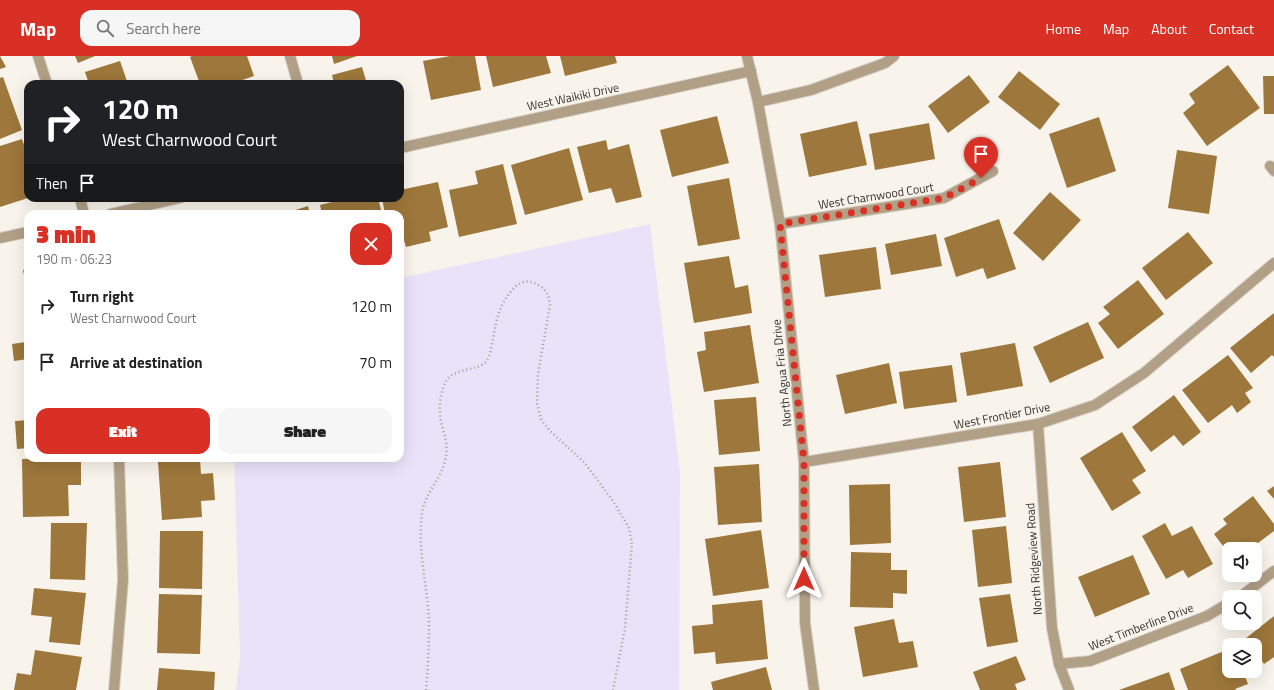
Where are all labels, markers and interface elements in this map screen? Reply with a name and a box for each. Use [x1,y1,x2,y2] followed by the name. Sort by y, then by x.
[80,10,360,46] search box
[20,14,56,43] text: Map
[94,17,116,39] icon: search
[126,17,201,40] text: Search here
[1046,18,1081,39] text: Home
[1103,18,1129,39] text: Map
[1151,18,1187,39] text: About
[1209,18,1254,39] text: Contact
[525,77,621,116] street label: West Waikiki Drive
[102,87,179,130] text: 120 m
[36,96,88,148] icon: right
[102,126,277,153] text: West Charnwood Court
[964,137,998,178] pin
[970,143,992,165] icon: arrive
[36,172,68,195] text: Then
[76,172,98,194] icon: arrive
[817,177,936,214] street label: West Charnwood Court
[36,216,96,252] text: 3 min
[350,223,392,265] button: close
[36,249,112,269] text: 190 m · 06:23
[70,285,134,308] text: Turn right
[36,295,58,317] icon: right
[351,295,392,318] text: 120 m
[70,308,196,328] text: West Charnwood Court
[766,318,797,428] street label: North Agua Fria Drive
[36,351,58,373] icon: arrive
[70,351,203,374] text: Arrive at destination
[359,351,392,374] text: 70 m
[952,397,1052,434] street label: West Frontier Drive
[36,408,210,454] button: Exit
[218,408,392,454] button: Share
[1020,502,1047,616] street label: North Ridgeview Road
[1222,542,1262,678] map controls
[1222,542,1262,582] button: sound
[783,558,825,600] position arrow
[1222,590,1262,630] button: search
[1086,598,1196,655] street label: West Timberline Drive
[1222,638,1262,678] button: layers

